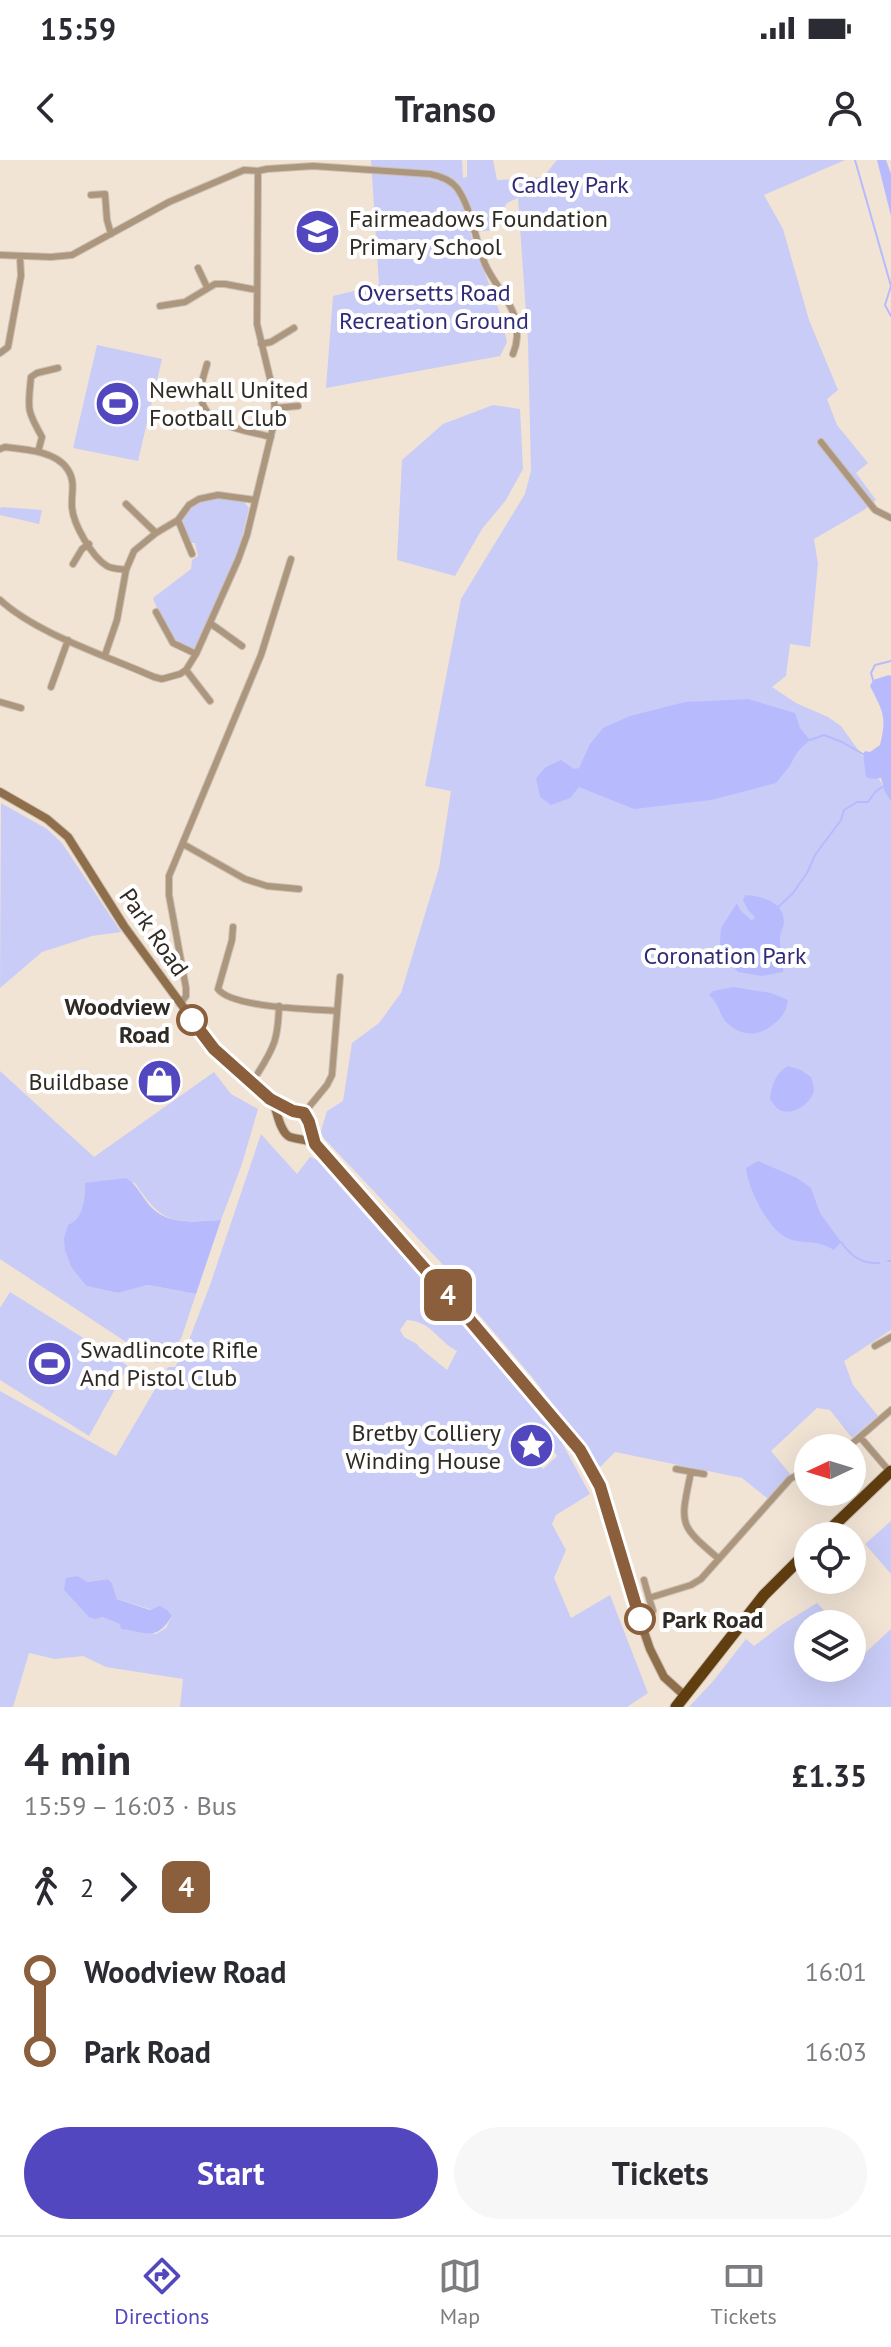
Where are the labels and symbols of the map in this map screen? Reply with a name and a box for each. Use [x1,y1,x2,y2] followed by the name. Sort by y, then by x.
[511,169,629,200] park label: Cadley Park
[349,203,608,262] place label: Fairmeadows Foundation Primary School
[294,208,342,256] school or university icon: Fairmeadows Foundation Primary School
[339,277,529,336] park label: Oversetts Road Recreation Ground
[149,374,308,433] place label: Newhall United Football Club
[94,379,142,427] sports icon: Newhall United Football Club
[112,882,196,982] street label: Park Road
[644,940,807,971] park label: Coronation Park
[65,991,171,1050] place label: Woodview Road
[177,1005,207,1035] marker: Woodview Road
[136,1057,184,1105] shop icon: Buildbase
[29,1066,129,1097] place label: Buildbase
[422,1269,474,1321] line badge: 4
[80,1334,258,1393] place label: Swadlincote Rifle And Pistol Club
[25,1339,73,1387] sports icon: Swadlincote Rifle And Pistol Club
[346,1417,501,1476] place label: Bretby Colliery Winding House
[508,1422,556,1470] place icon: Bretby Colliery Winding House
[794,1434,866,1506] north arrow
[625,1604,655,1634] marker: Park Road
[662,1604,764,1635] place label: Park Road

